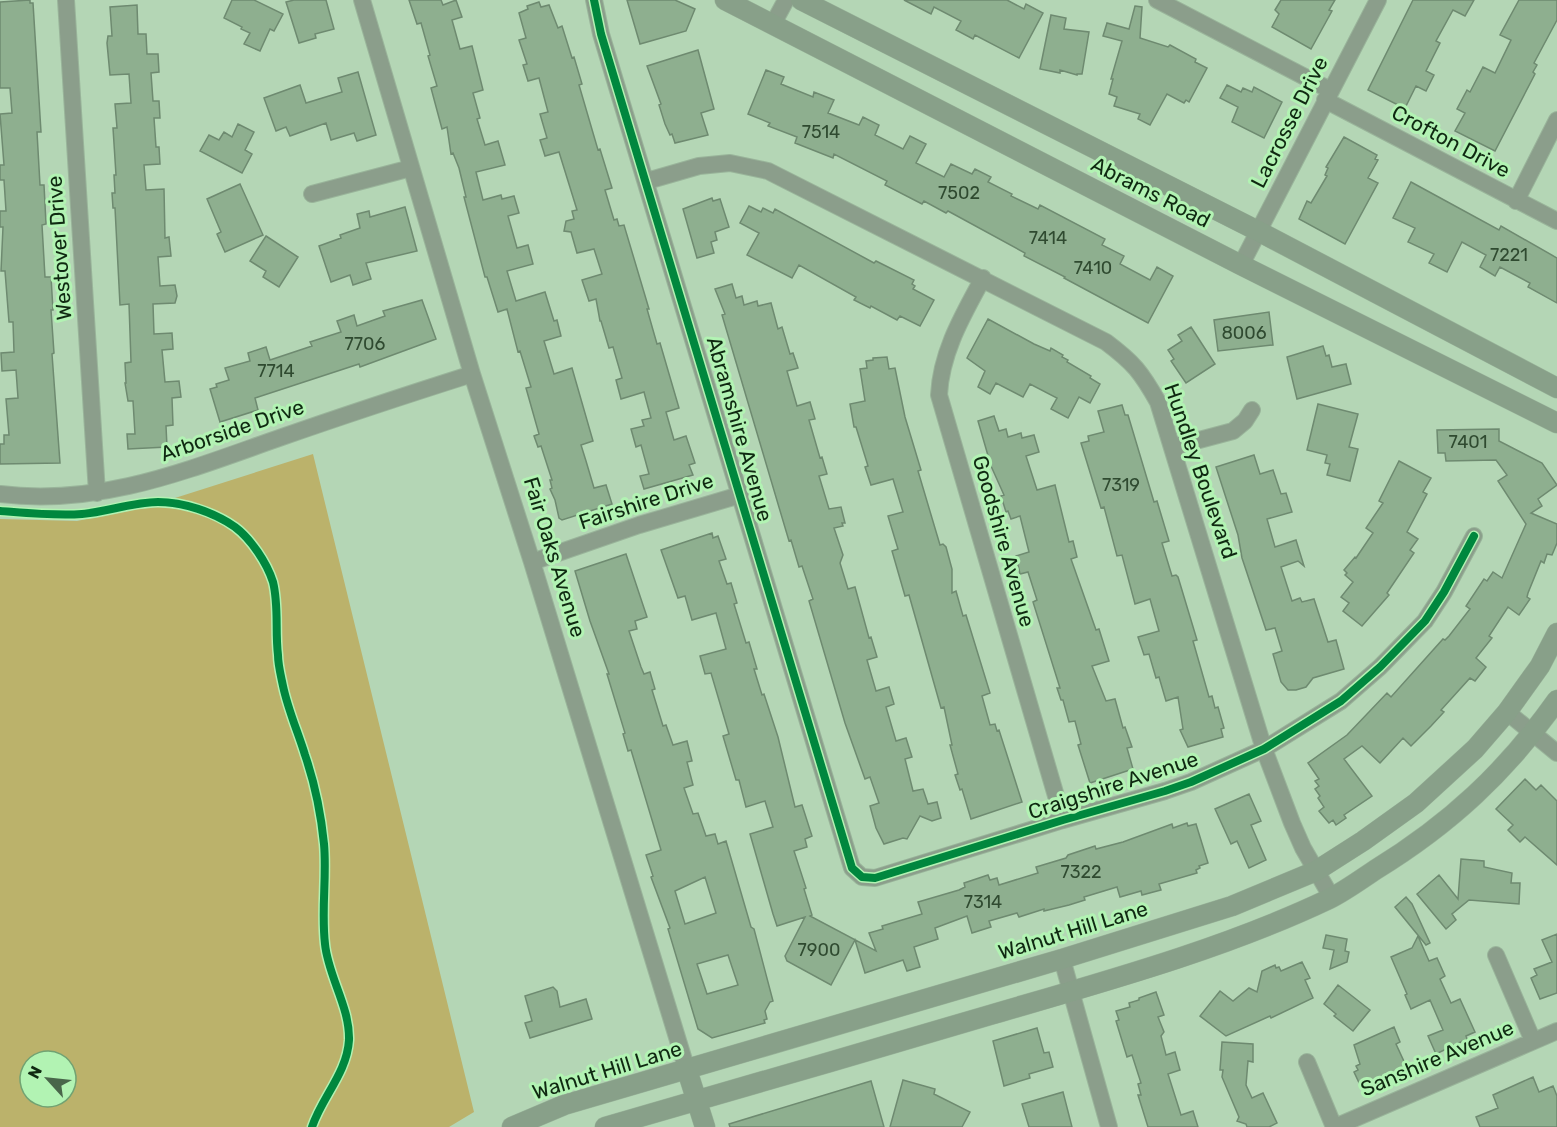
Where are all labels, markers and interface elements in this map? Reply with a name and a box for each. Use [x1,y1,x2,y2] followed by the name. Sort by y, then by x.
[1245,52,1333,192] street label: Lacrosse Drive
[1388,99,1514,183] street label: Crofton Drive
[802,121,840,143] house number: 7514
[1087,151,1215,233] street label: Abrams Road
[41,175,77,321] street label: Westover Drive
[938,182,980,204] house number: 7502
[1029,227,1067,249] house number: 7414
[1490,244,1528,266] house number: 7221
[1074,257,1112,279] house number: 7410
[1221,322,1267,344] house number: 8006
[345,333,386,355] house number: 7706
[702,334,778,524] street label: Abramshire Avenue
[257,360,295,382] house number: 7714
[1159,380,1243,562] street label: Hundley Boulevard
[157,394,307,466] street label: Arborside Drive
[1449,431,1487,453] house number: 7401
[968,452,1040,630] street label: Goodshire Avenue
[576,467,716,535] street label: Fairshire Drive
[519,474,591,640] street label: Fair Oaks Avenue
[1102,474,1140,496] house number: 7319
[1025,746,1201,824] street label: Craigshire Avenue
[1060,861,1102,883] house number: 7322
[964,891,1002,913] house number: 7314
[995,895,1151,965] street label: Walnut Hill Lane
[798,939,840,961] house number: 7900
[1357,1015,1517,1101] street label: Sanshire Avenue
[529,1035,685,1105] street label: Walnut Hill Lane
[18,1049,78,1109] north arrow
[24,1063,46,1082] text: N

